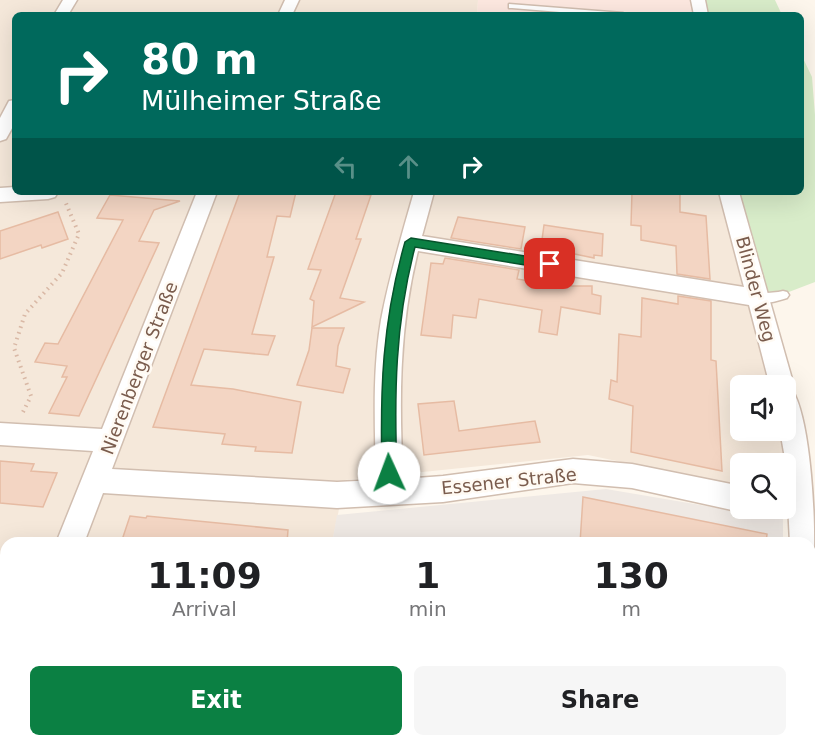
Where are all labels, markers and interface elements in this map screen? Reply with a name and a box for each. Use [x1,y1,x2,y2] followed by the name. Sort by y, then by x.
[141,35,258,84] text: 80 m
[42,36,120,114] icon: right
[141,85,382,116] text: Mülheimer Straße
[329,150,362,183] icon: left
[392,150,425,183] icon: ahead
[455,150,488,183] icon: right
[732,234,780,344] street label: Blinder Weg
[524,238,575,289] pin
[533,247,566,280] icon: arrive
[96,279,182,457] street label: Nierenberger Straße
[730,375,796,519] map controls
[730,375,796,441] button: sound
[357,441,421,505] position arrow
[730,453,796,519] button: search
[440,463,578,499] street label: Essener Straße
[147,555,262,596] text: 11:09
[415,555,440,596] text: 1
[594,555,669,596] text: 130
[172,597,237,621] text: Arrival
[409,597,447,621] text: min
[622,597,641,621] text: m
[30,666,402,735] button: Exit
[414,666,786,735] button: Share

